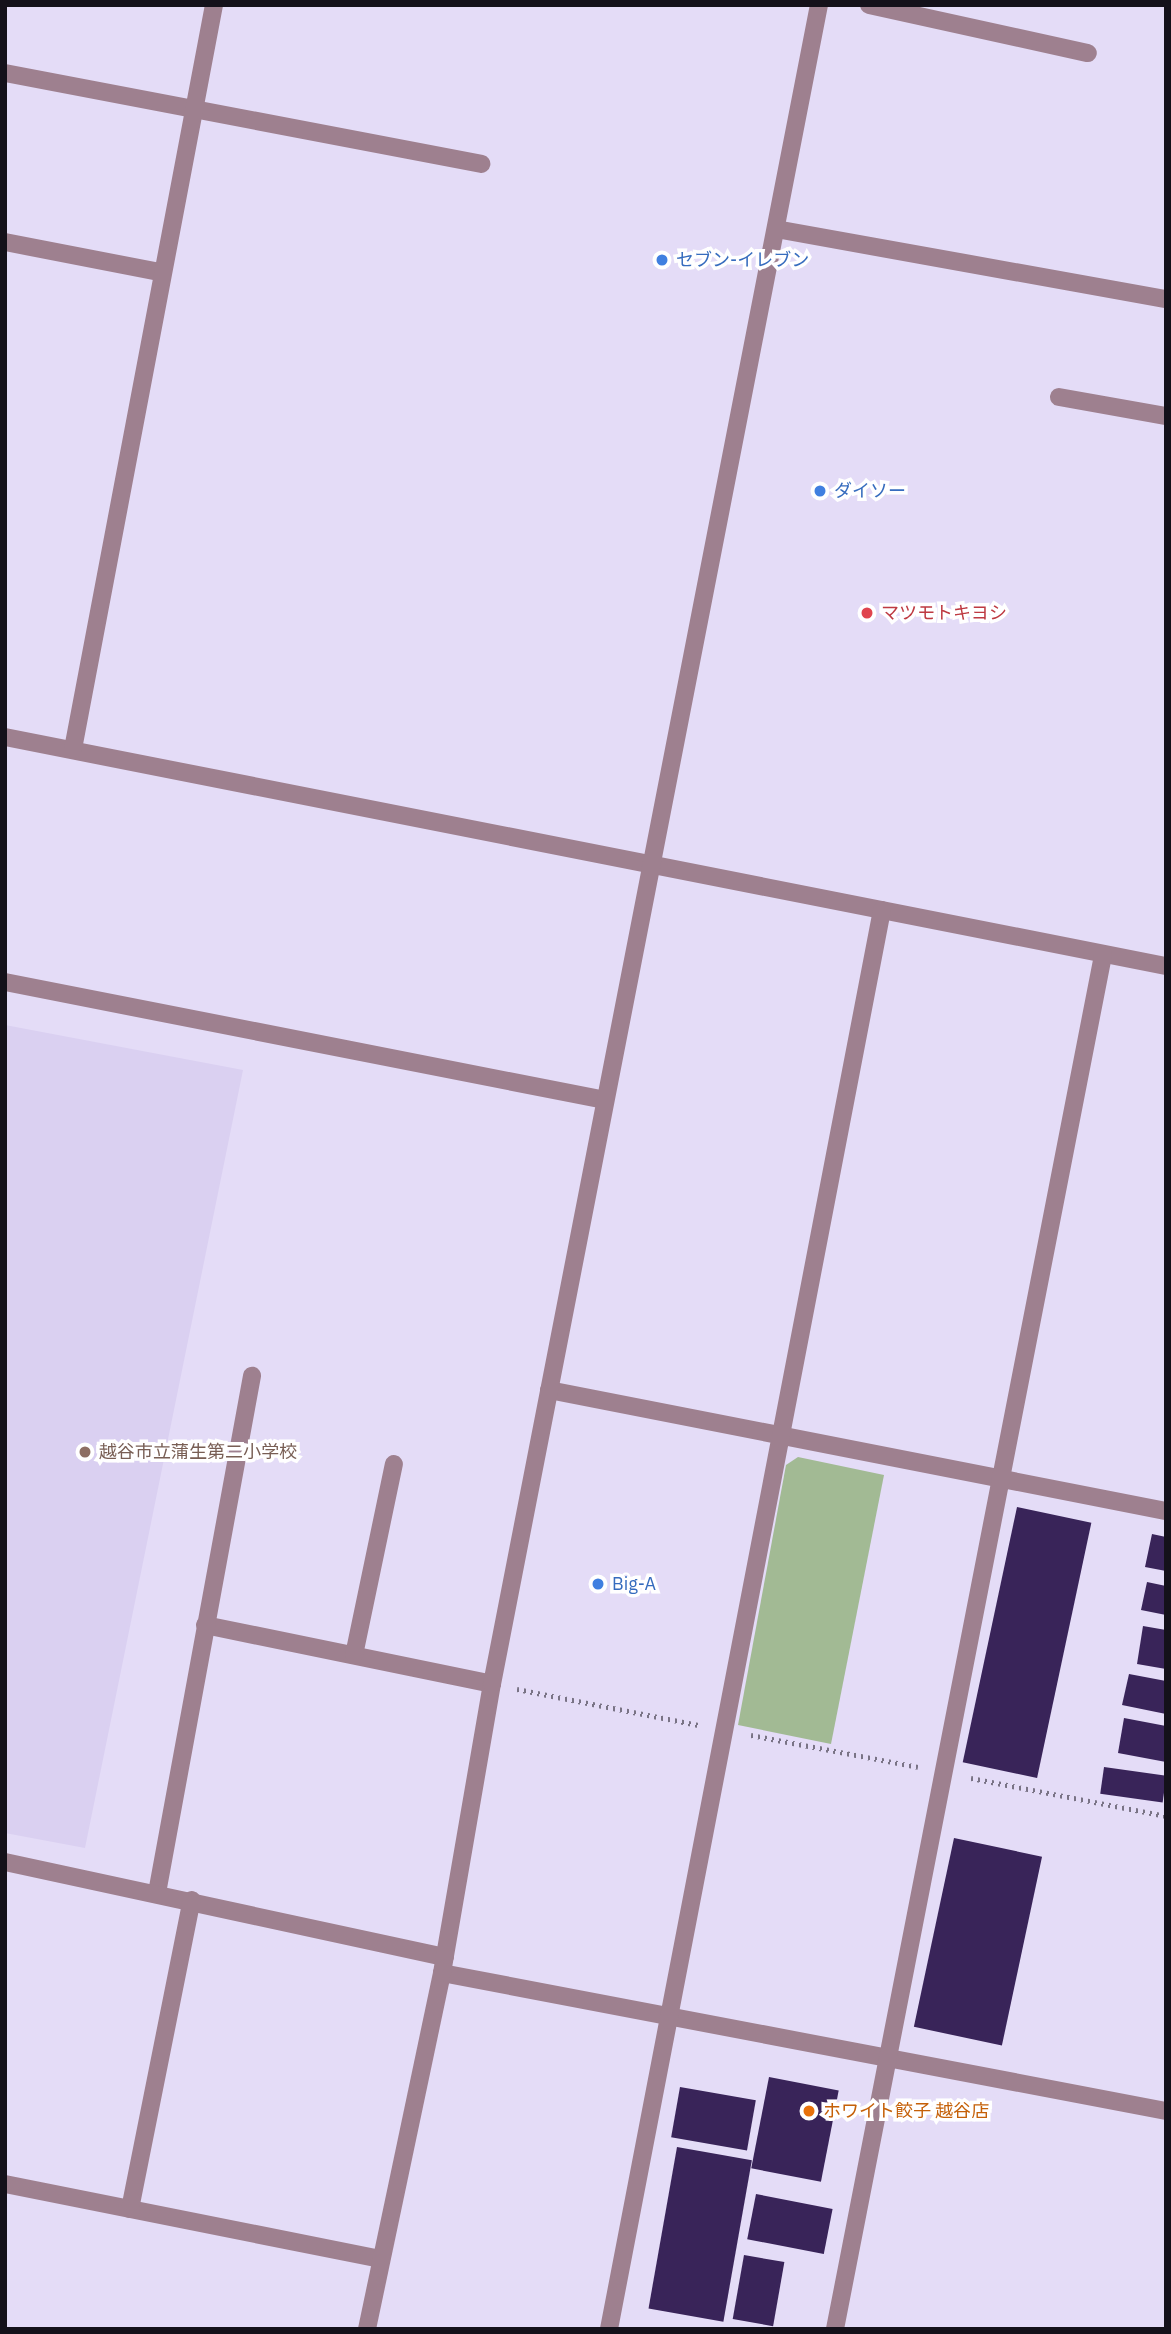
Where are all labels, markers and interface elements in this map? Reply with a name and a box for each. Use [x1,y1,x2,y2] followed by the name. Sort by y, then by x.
[676,249,809,271] place label: セブン-イレブン
[654,252,670,268] marker: セブン-イレブン
[834,480,906,502] place label: ダイソー
[812,483,828,499] marker: ダイソー
[881,602,1007,624] place label: マツモトキヨシ
[859,605,875,621] marker: マツモトキヨシ
[99,1441,297,1463] place label: 越谷市立蒲生第二小学校
[77,1444,93,1460] marker: 越谷市立蒲生第二小学校
[612,1573,656,1595] place label: Big-A
[590,1576,606,1592] marker: Big-A
[823,2100,989,2122] place label: ホワイト餃子 越谷店
[801,2103,817,2119] marker: ホワイト餃子 越谷店

